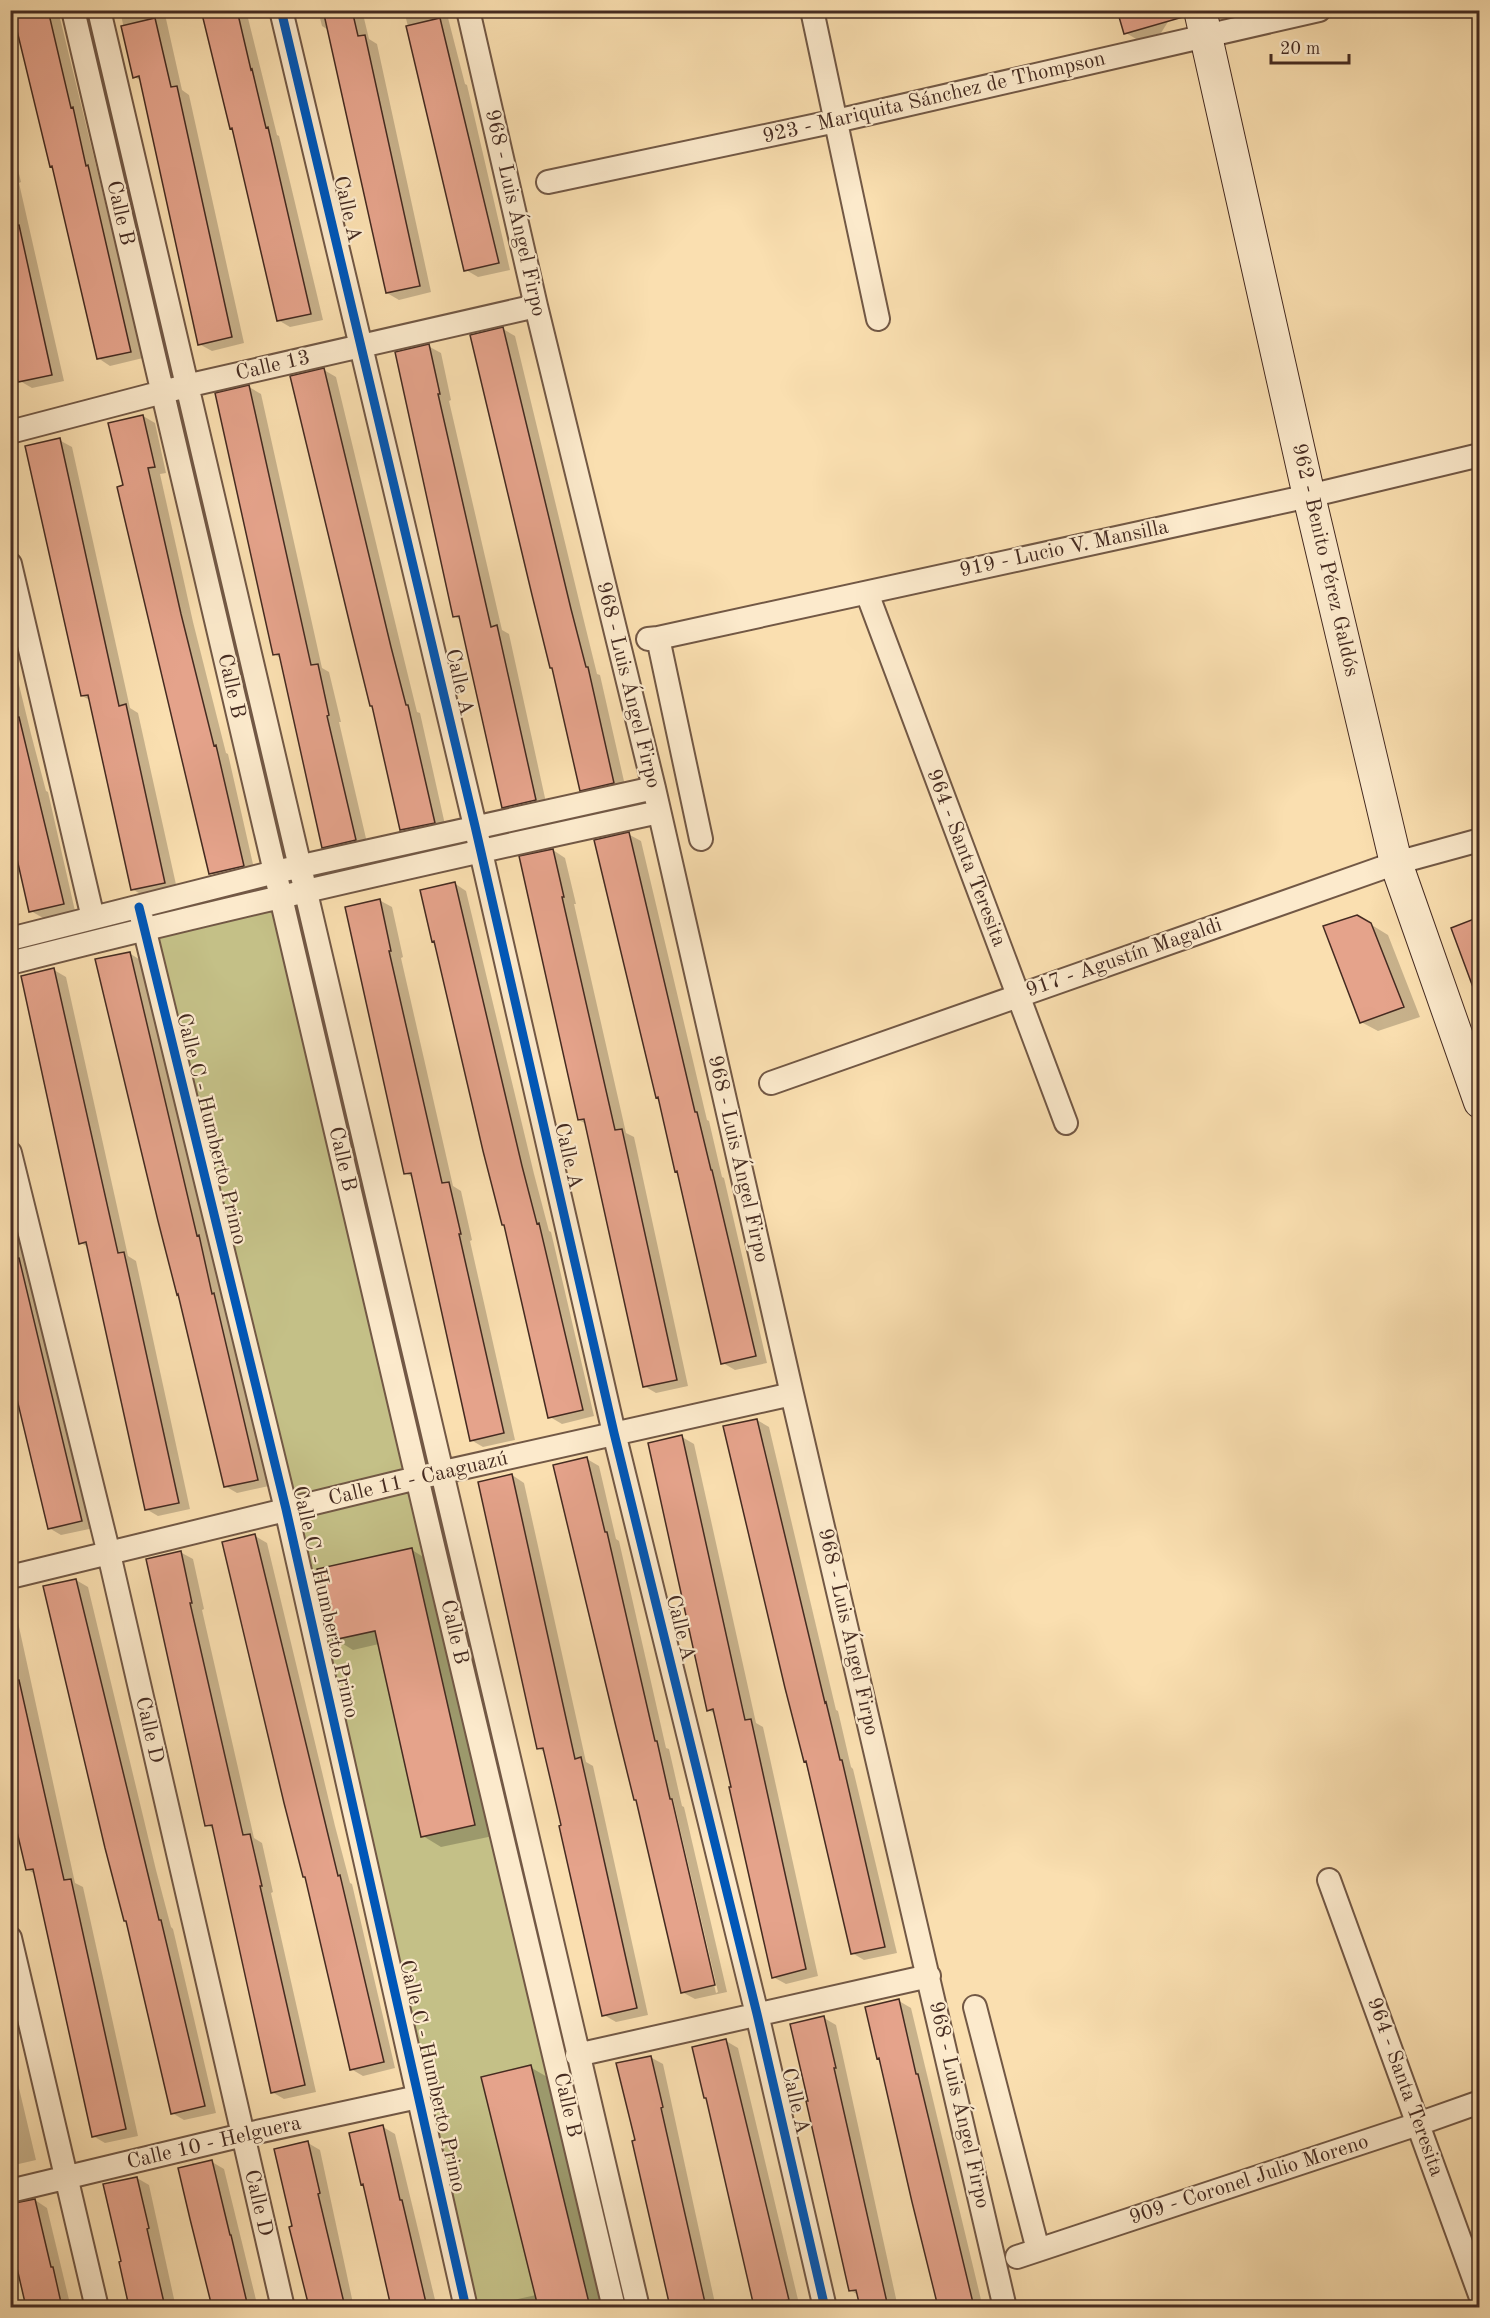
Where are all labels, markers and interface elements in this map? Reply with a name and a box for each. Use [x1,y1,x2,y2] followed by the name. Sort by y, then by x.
[1271,27,1349,65] scale bar
[1280,40,1320,58] text: 20 m
[761,48,1107,148] street label: 923 - Mariquita Sánchez de Thompson
[481,107,553,319] street label: 968 - Luis Ángel Firpo
[329,174,365,244] street label: Calle A
[102,179,138,247] street label: Calle B
[234,347,312,385] street label: Calle 13
[1288,441,1362,679] street label: 962 - Benito Pérez Galdós
[958,517,1170,581] street label: 919 - Lucio V. Mansilla
[592,579,668,790] street label: 968 - Luis Ángel Firpo
[441,647,477,717] street label: Calle A
[213,652,249,720] street label: Calle B
[922,766,1010,950] street label: 964 - Santa Teresita
[1023,915,1225,1001] street label: 917 - Agustín Magaldi
[172,1011,250,1247] street label: Calle C - Humberto Primo
[704,1053,776,1265] street label: 968 - Luis Ángel Firpo
[550,1121,586,1191] street label: Calle A
[324,1125,360,1193] street label: Calle B
[326,1448,510,1510] street label: Calle 11 - Caaguazú
[288,1484,362,1720] street label: Calle C - Humberto Primo
[814,1526,886,1738] street label: 968 - Luis Ángel Firpo
[662,1593,698,1663] street label: Calle A
[436,1598,472,1666] street label: Calle B
[131,1695,167,1765] street label: Calle D
[395,1958,469,2194] street label: Calle C - Humberto Primo
[1363,1995,1447,2179] street label: 964 - Santa Teresita
[925,1999,997,2211] street label: 968 - Luis Ángel Firpo
[777,2066,813,2136] street label: Calle A
[549,2071,585,2139] street label: Calle B
[125,2113,303,2173] street label: Calle 10 - Helguera
[1127,2131,1371,2229] street label: 909 - Coronel Julio Moreno
[240,2168,276,2238] street label: Calle D

